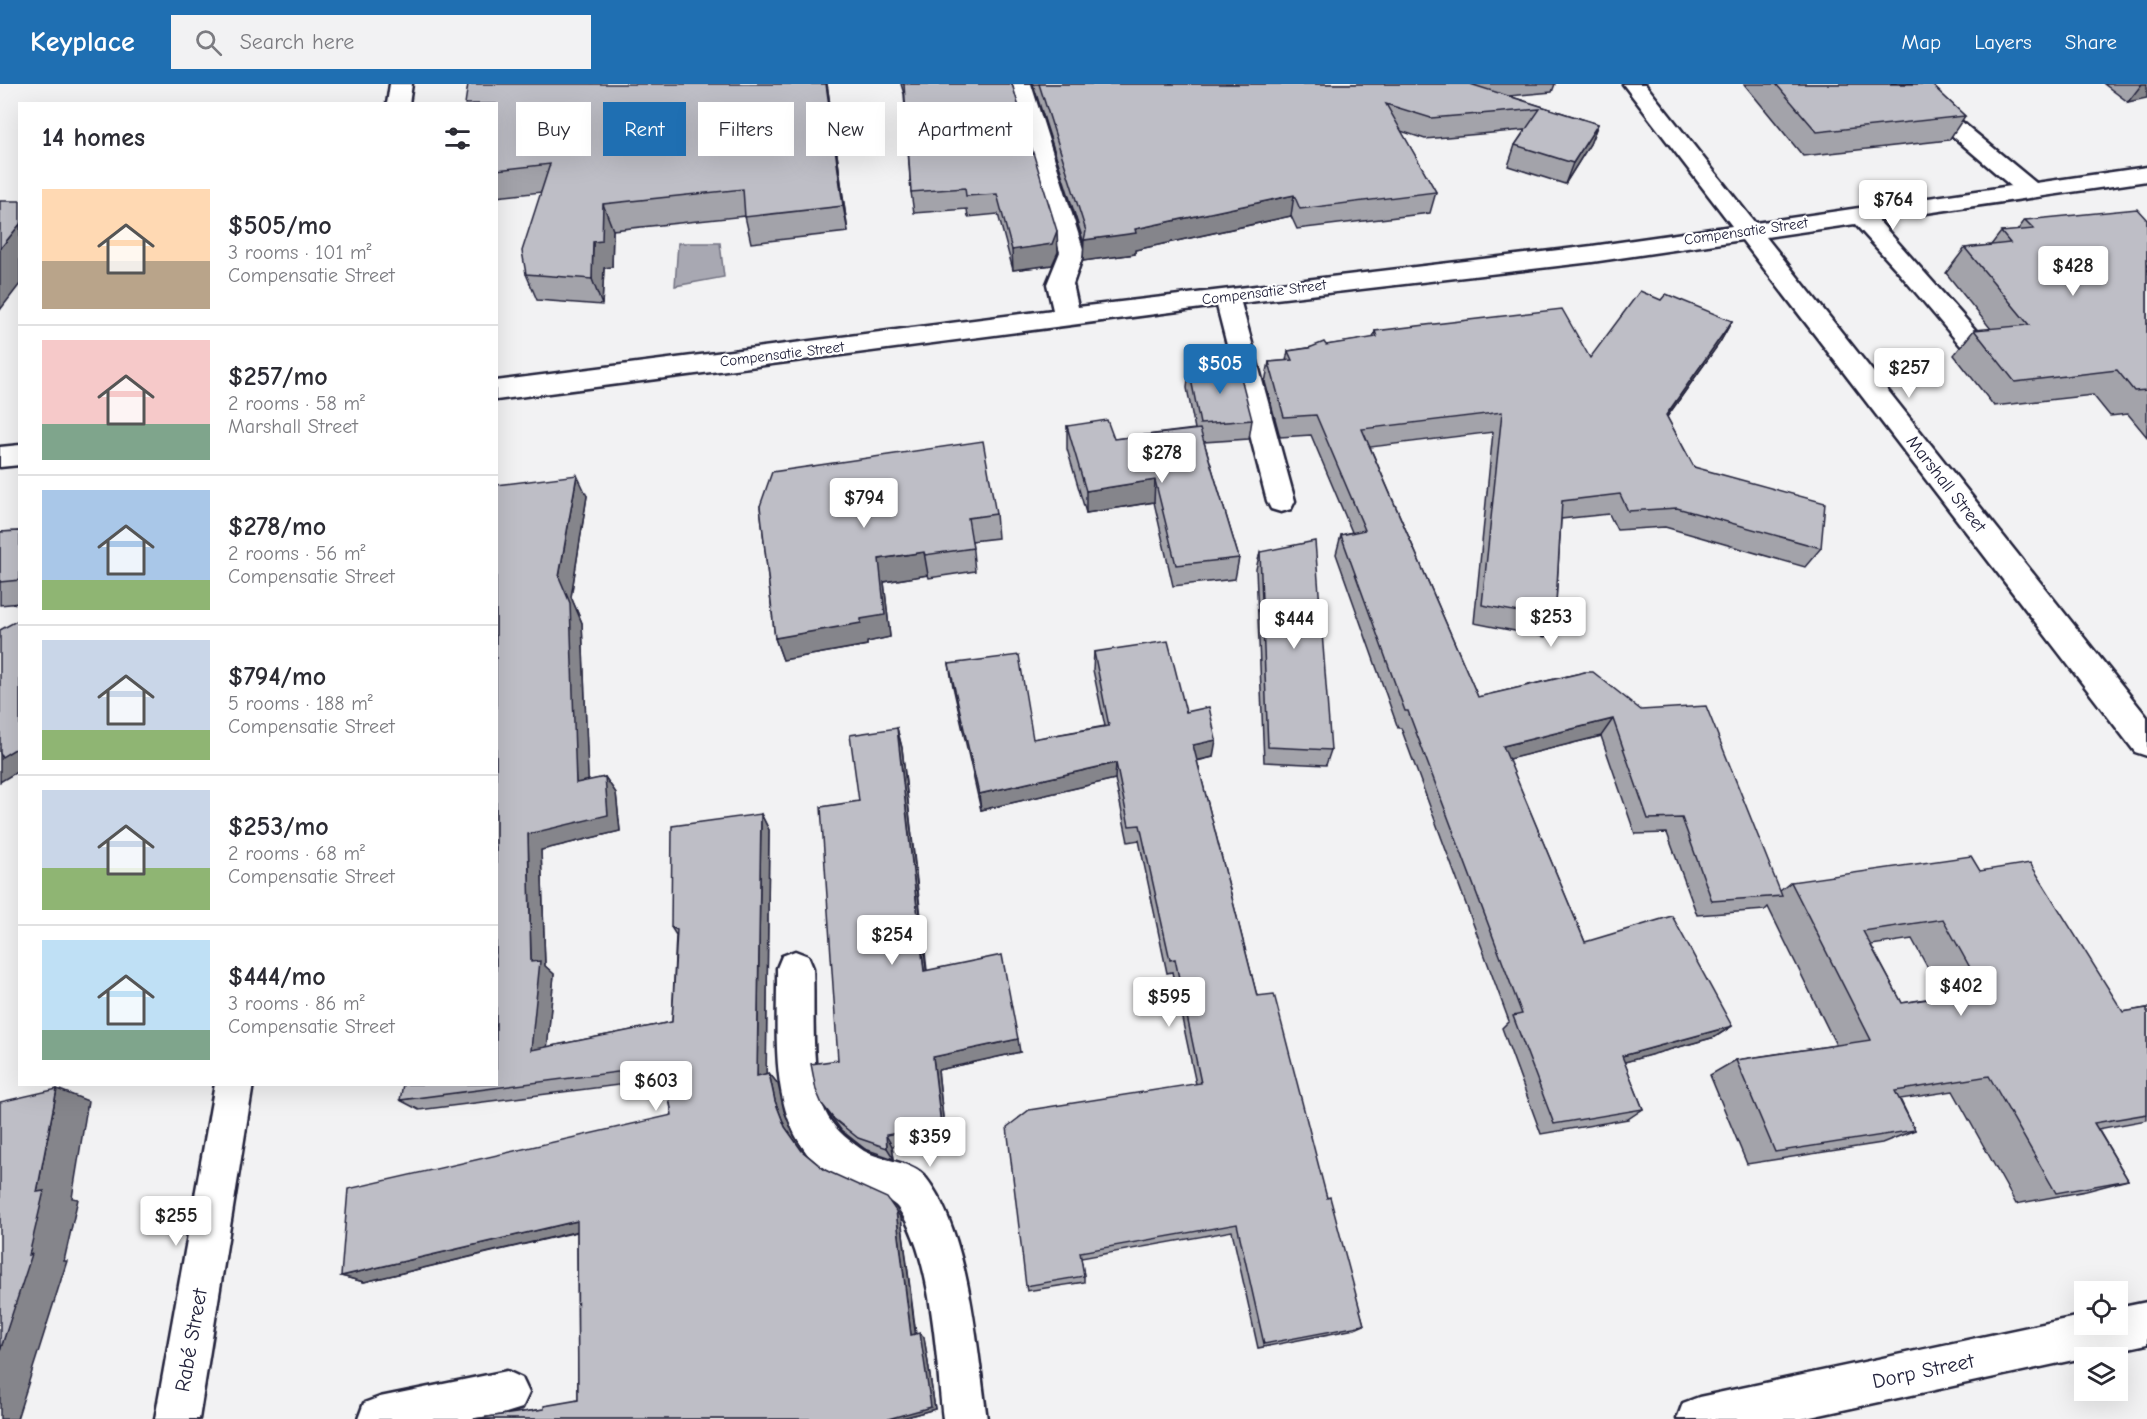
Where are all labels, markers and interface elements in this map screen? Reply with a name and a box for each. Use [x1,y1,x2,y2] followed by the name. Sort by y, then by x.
[171,15,591,69] search box
[30,26,135,58] text: Keyplace
[192,26,225,59] icon: search
[240,29,354,55] text: Search here
[1902,30,1941,54] text: Map
[1974,30,2032,54] text: Layers
[2065,30,2117,54] text: Share
[516,102,591,156] chip: Buy
[603,102,686,156] chip: Rent
[698,102,794,156] chip: Filters
[806,102,885,156] chip: New
[897,102,1033,156] chip: Apartment
[441,122,474,155] icon: filters
[42,123,145,153] text: 14 homes
[1857,180,1929,231] pin: $764
[1873,188,1913,211] text: $764
[228,211,332,241] text: $505/mo
[90,213,162,285] icon: home
[1683,213,1810,249] street label: Compensatie Street
[228,241,372,264] text: 3 rooms · 101 m²
[2037,246,2109,297] pin: $428
[2052,254,2094,277] text: $428
[228,264,395,287] text: Compensatie Street
[1201,275,1328,309] street label: Compensatie Street
[719,337,846,371] street label: Compensatie Street
[1184,344,1256,395] pin: $505
[1873,348,1945,399] pin: $257
[1198,352,1242,375] text: $505
[1888,356,1930,379] text: $257
[228,362,328,392] text: $257/mo
[90,364,162,436] icon: home
[228,392,365,415] text: 2 rooms · 58 m²
[228,415,358,438] text: Marshall Street
[1902,431,1991,537] street label: Marshall Street
[1126,433,1198,484] pin: $278
[1142,441,1182,464] text: $278
[828,478,900,529] pin: $794
[844,486,884,509] text: $794
[228,512,326,542] text: $278/mo
[90,514,162,586] icon: home
[228,542,366,565] text: 2 rooms · 56 m²
[228,565,395,588] text: Compensatie Street
[1515,597,1587,648] pin: $253
[1258,599,1330,650] pin: $444
[1530,605,1572,628] text: $253
[1274,607,1314,630] text: $444
[228,662,326,692] text: $794/mo
[90,664,162,736] icon: home
[228,692,373,715] text: 5 rooms · 188 m²
[228,715,395,738] text: Compensatie Street
[228,812,329,842] text: $253/mo
[90,814,162,886] icon: home
[228,842,365,865] text: 2 rooms · 68 m²
[228,865,395,888] text: Compensatie Street
[856,915,928,966] pin: $254
[871,923,913,946] text: $254
[228,962,326,992] text: $444/mo
[90,964,162,1036] icon: home
[1925,966,1997,1017] pin: $402
[1940,974,1982,997] text: $402
[1133,977,1205,1028] pin: $595
[1147,985,1191,1008] text: $595
[228,992,365,1015] text: 3 rooms · 86 m²
[228,1015,395,1038] text: Compensatie Street
[620,1061,692,1112] pin: $603
[634,1069,678,1092] text: $603
[894,1117,966,1168] pin: $359
[909,1125,951,1148] text: $359
[140,1196,212,1247] pin: $255
[154,1204,198,1227] text: $255
[2074,1281,2128,1401] map controls
[2074,1281,2128,1335] button: locate
[170,1286,212,1394] street label: Rabé Street
[2074,1347,2128,1401] button: layers
[1870,1348,1977,1393] street label: Dorp Street

